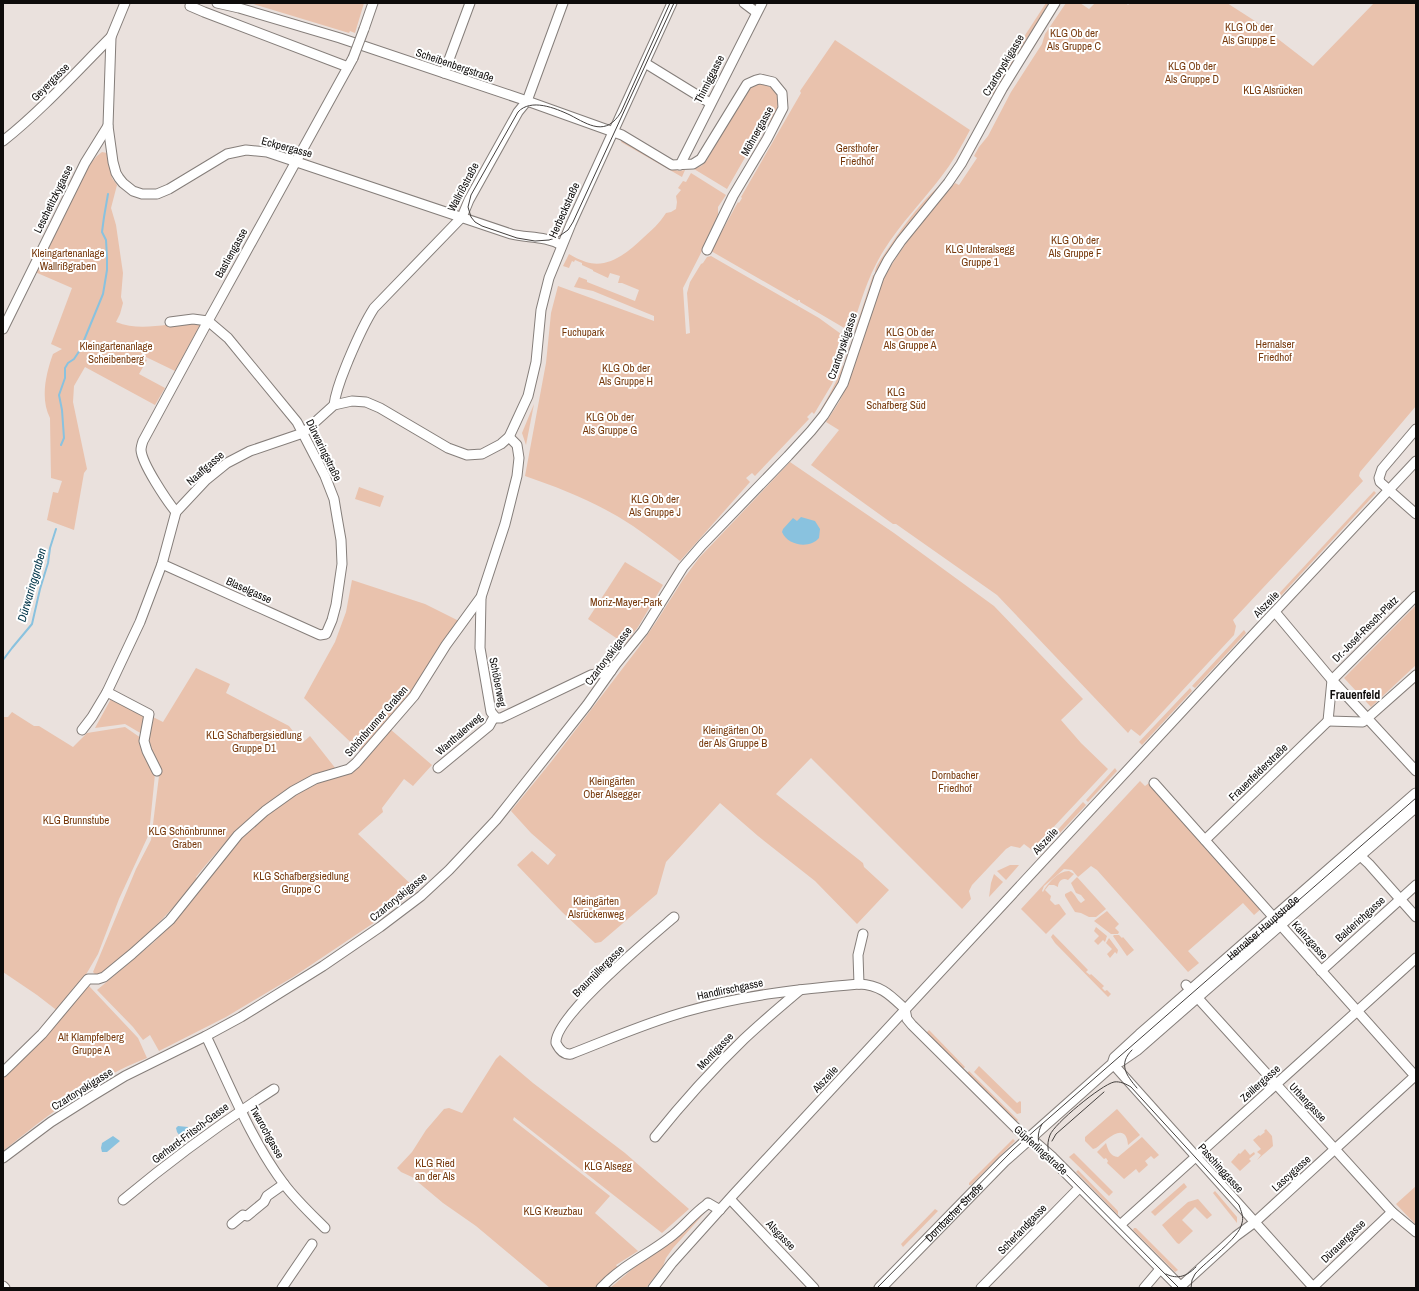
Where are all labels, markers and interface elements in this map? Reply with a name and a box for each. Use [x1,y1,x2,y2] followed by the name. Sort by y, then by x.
[1221,20,1276,47] park label: KLG Ob der Als Gruppe E
[1046,26,1102,53] park label: KLG Ob der Als Gruppe C
[979,32,1027,98] street label: Czartoryskigasse
[414,45,496,85] street label: Scheibenbergstraße
[691,53,727,105] street label: Thimiggasse
[1164,59,1219,86] park label: KLG Ob der Als Gruppe D
[28,60,72,104] street label: Geyergasse
[1243,83,1303,97] park label: KLG Alsrücken
[738,104,776,158] street label: Möhnergasse
[260,133,314,161] street label: Eckpergasse
[836,141,878,168] park label: Gersthofer Friedhof
[444,160,482,214] street label: Wallrißstraße
[30,163,76,235] street label: Leschetitzkygasse
[546,180,582,240] street label: Herbeckstraße
[212,226,250,280] street label: Bastiengasse
[1047,233,1102,260] park label: KLG Ob der Als Gruppe F
[945,242,1015,269] park label: KLG Unteralsegg Gruppe 1
[31,246,105,273] park label: Kleingartenanlage Wallrißgraben
[824,311,860,381] street label: Czartoryskigasse
[562,325,605,339] park label: Fuchupark
[882,325,938,352] park label: KLG Ob der Als Gruppe A
[1255,337,1295,364] park label: Hernalser Friedhof
[79,339,153,366] park label: Kleingartenanlage Scheibenberg
[598,361,653,388] park label: KLG Ob der Als Gruppe H
[866,385,926,412] park label: KLG Schafberg Süd
[582,410,637,437] park label: KLG Ob der Als Gruppe G
[303,417,345,483] street label: Dürwaringstraße
[183,448,227,488] street label: Naaffgasse
[628,492,681,519] park label: KLG Ob der Als Gruppe J
[14,546,50,624] water label: Dürwaringgraben
[224,574,274,606] street label: Blaselgasse
[1249,588,1282,621] street label: Alszeile
[1329,593,1401,665] street label: Dr.-Josef-Resch-Platz
[590,595,663,609] park label: Moriz-Mayer-Park
[581,624,635,688] street label: Czartoryskigasse
[486,656,510,708] street label: Schöberweg
[341,683,411,759] street label: Schönbrunner Graben
[1330,687,1380,703] district label: Frauenfeld
[433,710,485,758] street label: Wanthalerweg
[699,723,767,750] park label: Kleingärten Ob der Als Gruppe B
[206,728,302,755] park label: KLG Schafbergsiedlung Gruppe D1
[1226,740,1290,804] street label: Frauenfelderstraße
[931,768,979,795] park label: Dornbacher Friedhof
[583,774,641,801] park label: Kleingärten Ober Alsegger
[43,813,109,827] park label: KLG Brunnstube
[148,824,226,851] park label: KLG Schönbrunner Graben
[1028,825,1061,858] street label: Alszeile
[253,869,349,896] park label: KLG Schafbergsiedlung Gruppe C
[367,870,429,924] street label: Czartoryskigasse
[1224,892,1302,963] street label: Hernalser Hauptstraße
[1332,893,1388,945] street label: Balderichgasse
[567,894,624,921] park label: Kleingärten Alsrückenweg
[1289,918,1331,962] street label: Kainzgasse
[569,942,627,1000] street label: Braumüllergasse
[696,975,764,1003] street label: Handlirschgasse
[694,1029,736,1073] street label: Montigasse
[57,1030,124,1057] park label: Alt Klampfelberg Gruppe A
[1237,1061,1283,1105] street label: Zeillergasse
[808,1063,841,1096] street label: Alszeile
[49,1065,115,1113] street label: Czartoryskigasse
[1286,1079,1330,1125] street label: Urbangasse
[149,1100,231,1166] street label: Gerhard-Fritsch-Gasse
[247,1103,287,1161] street label: Twarochgasse
[1011,1122,1071,1178] street label: Güpferlingstraße
[1195,1140,1247,1196] street label: Paschinggasse
[1269,1152,1313,1194] street label: Lascygasse
[415,1156,456,1183] park label: KLG Ried an der Als
[584,1159,632,1173] park label: KLG Alsegg
[922,1180,986,1245] street label: Dornbacher Straße
[994,1201,1050,1257] street label: Scherlandgasse
[523,1204,583,1218] park label: KLG Kreuzbau
[763,1216,799,1253] street label: Alsgasse
[1318,1216,1368,1266] street label: Dürauergasse

